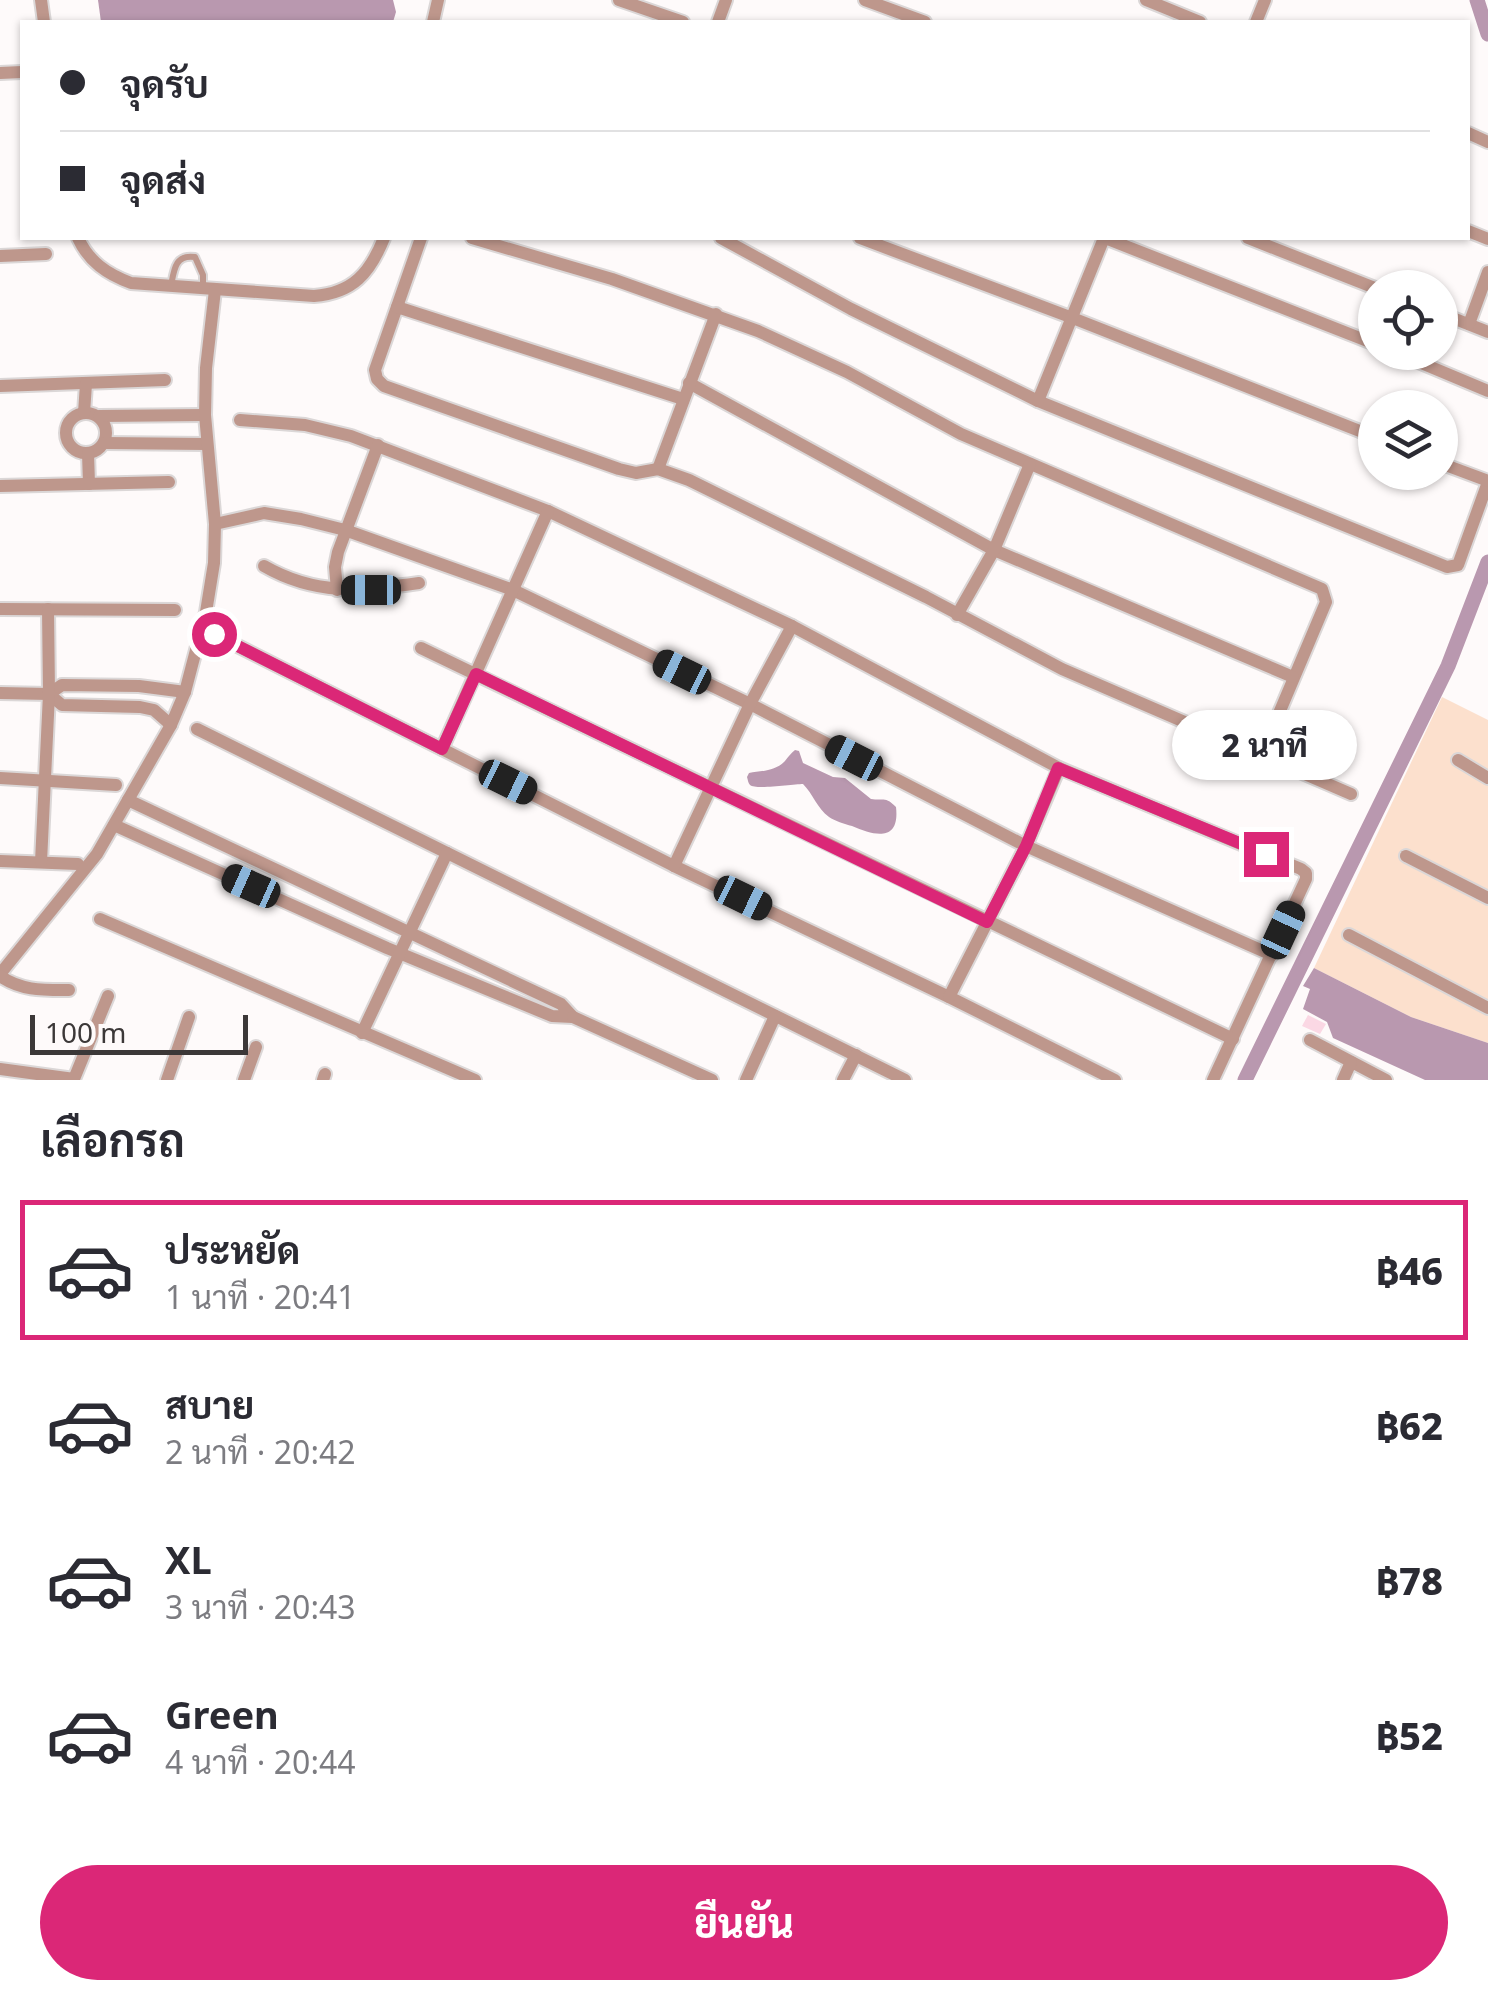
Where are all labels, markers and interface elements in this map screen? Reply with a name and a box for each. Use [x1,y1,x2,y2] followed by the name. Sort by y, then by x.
[120,57,209,109] text: จุดรับ
[120,153,206,205] text: จุดส่ง
[1358,270,1458,490] map controls
[1358,270,1458,370] button: locate
[1358,390,1458,490] button: layers
[341,575,401,605] car
[192,612,237,657] route start
[648,645,716,699] car
[1174,709,1358,779] callout: 2 นาที
[1221,723,1308,766] text: 2 นาที
[820,731,888,785] car
[474,755,542,809] car
[1244,832,1289,877] route end
[217,860,285,912] car
[709,871,777,925] car
[1257,896,1309,964] car
[30,1010,248,1054] scale bar
[45,1013,127,1051] text: 100 m
[40,1109,185,1170] text: เลือกรถ
[165,1223,300,1275] text: ประหยัด
[45,1225,135,1315] icon: car
[1376,1244,1443,1296] text: ฿46
[165,1275,356,1318] text: 1 นาที · 20:41
[165,1378,254,1430] text: สบาย
[45,1380,135,1470] icon: car
[1376,1399,1443,1451] text: ฿62
[165,1430,356,1473] text: 2 นาที · 20:42
[165,1533,212,1585] text: XL
[45,1535,135,1625] icon: car
[1376,1554,1443,1606] text: ฿78
[165,1585,356,1628] text: 3 นาที · 20:43
[165,1688,279,1740] text: Green
[45,1690,135,1780] icon: car
[1376,1709,1443,1761] text: ฿52
[165,1740,356,1783] text: 4 นาที · 20:44
[40,1865,1448,1980] button: ยืนยัน

